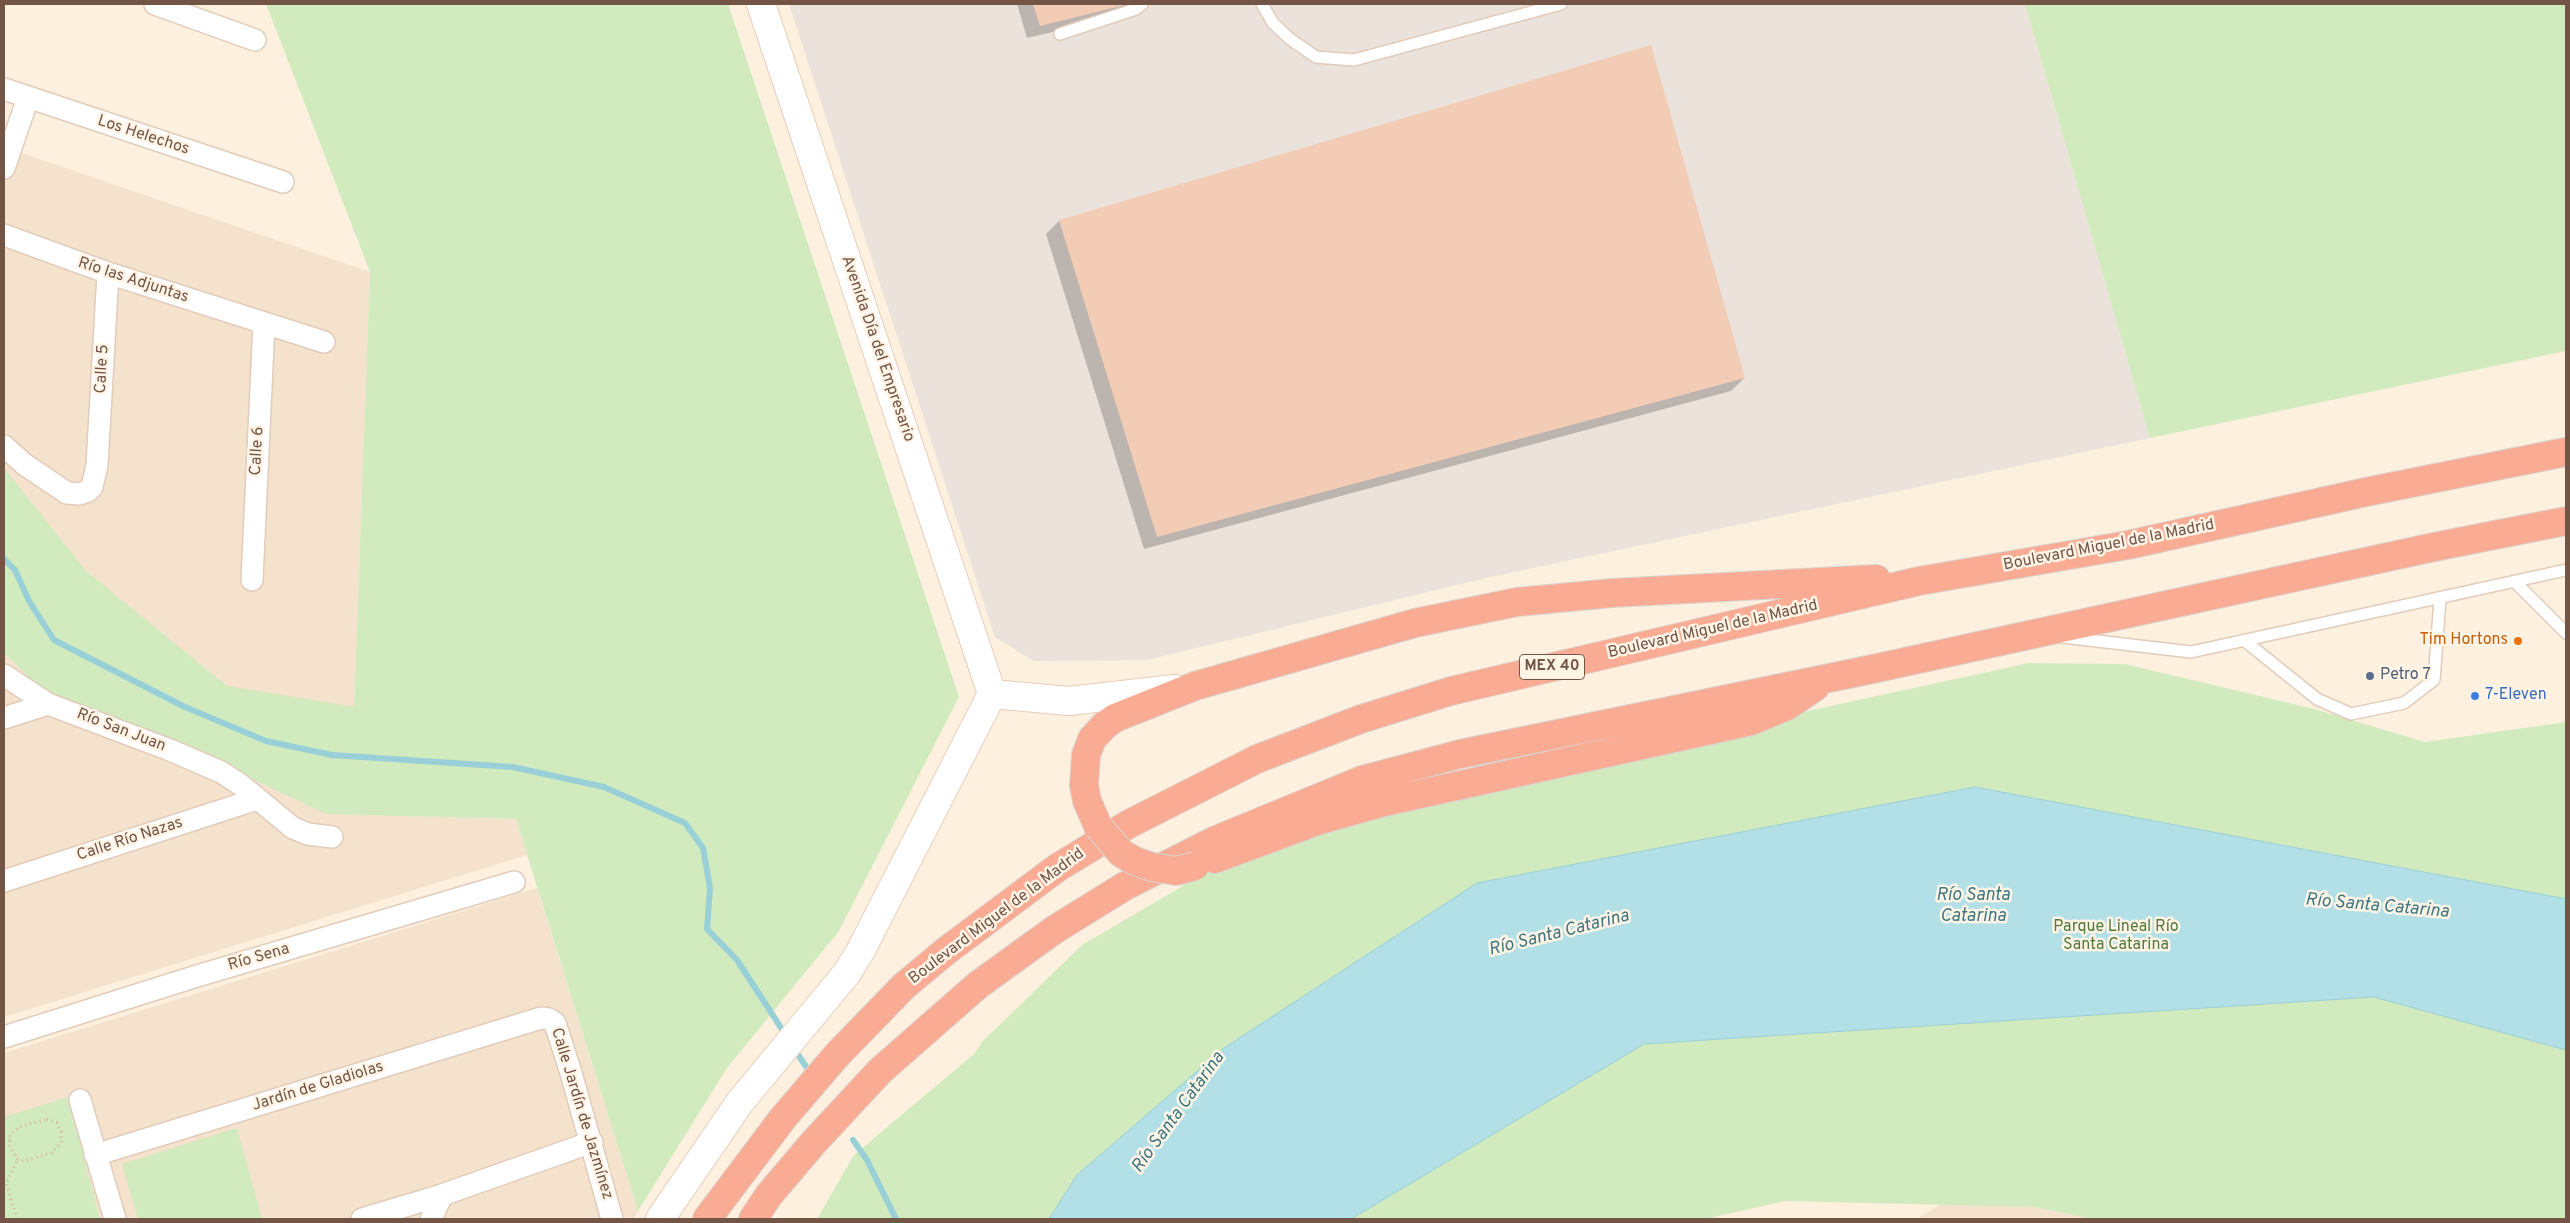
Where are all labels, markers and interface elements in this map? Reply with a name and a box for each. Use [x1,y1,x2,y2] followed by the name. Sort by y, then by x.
[95,112,191,160] street label: Los Helechos
[836,253,918,445] street label: Avenida Día del Empresario
[75,254,191,308] street label: Río las Adjuntas
[92,344,114,394] street label: Calle 5
[247,426,269,476] street label: Calle 6
[2002,516,2216,576] street label: Boulevard Miguel de la Madrid
[1606,597,1820,663] street label: Boulevard Miguel de la Madrid
[2420,631,2508,651] place label: Tim Hortons
[2512,635,2524,647] marker: Tim Hortons
[1520,654,1584,680] road number: MEX 40
[2380,666,2431,686] place label: Petro 7
[2364,670,2376,682] marker: Petro 7
[2485,686,2547,706] place label: 7-Eleven
[2469,690,2481,702] marker: 7-Eleven
[74,705,168,757] street label: Río San Juan
[75,814,185,866] street label: Calle Río Nazas
[906,845,1088,989] street label: Boulevard Miguel de la Madrid
[1936,885,2010,928] water label: Río Santa Catarina
[2304,890,2450,924] water label: Río Santa Catarina
[1486,906,1632,962] water label: Río Santa Catarina
[2053,918,2179,956] park label: Parque Lineal Río Santa Catarina
[226,940,292,976] street label: Río Sena
[546,1026,616,1202] street label: Calle Jardín de Jazmínez
[1128,1048,1230,1178] water label: Río Santa Catarina
[250,1058,386,1116] street label: Jardín de Gladiolas

